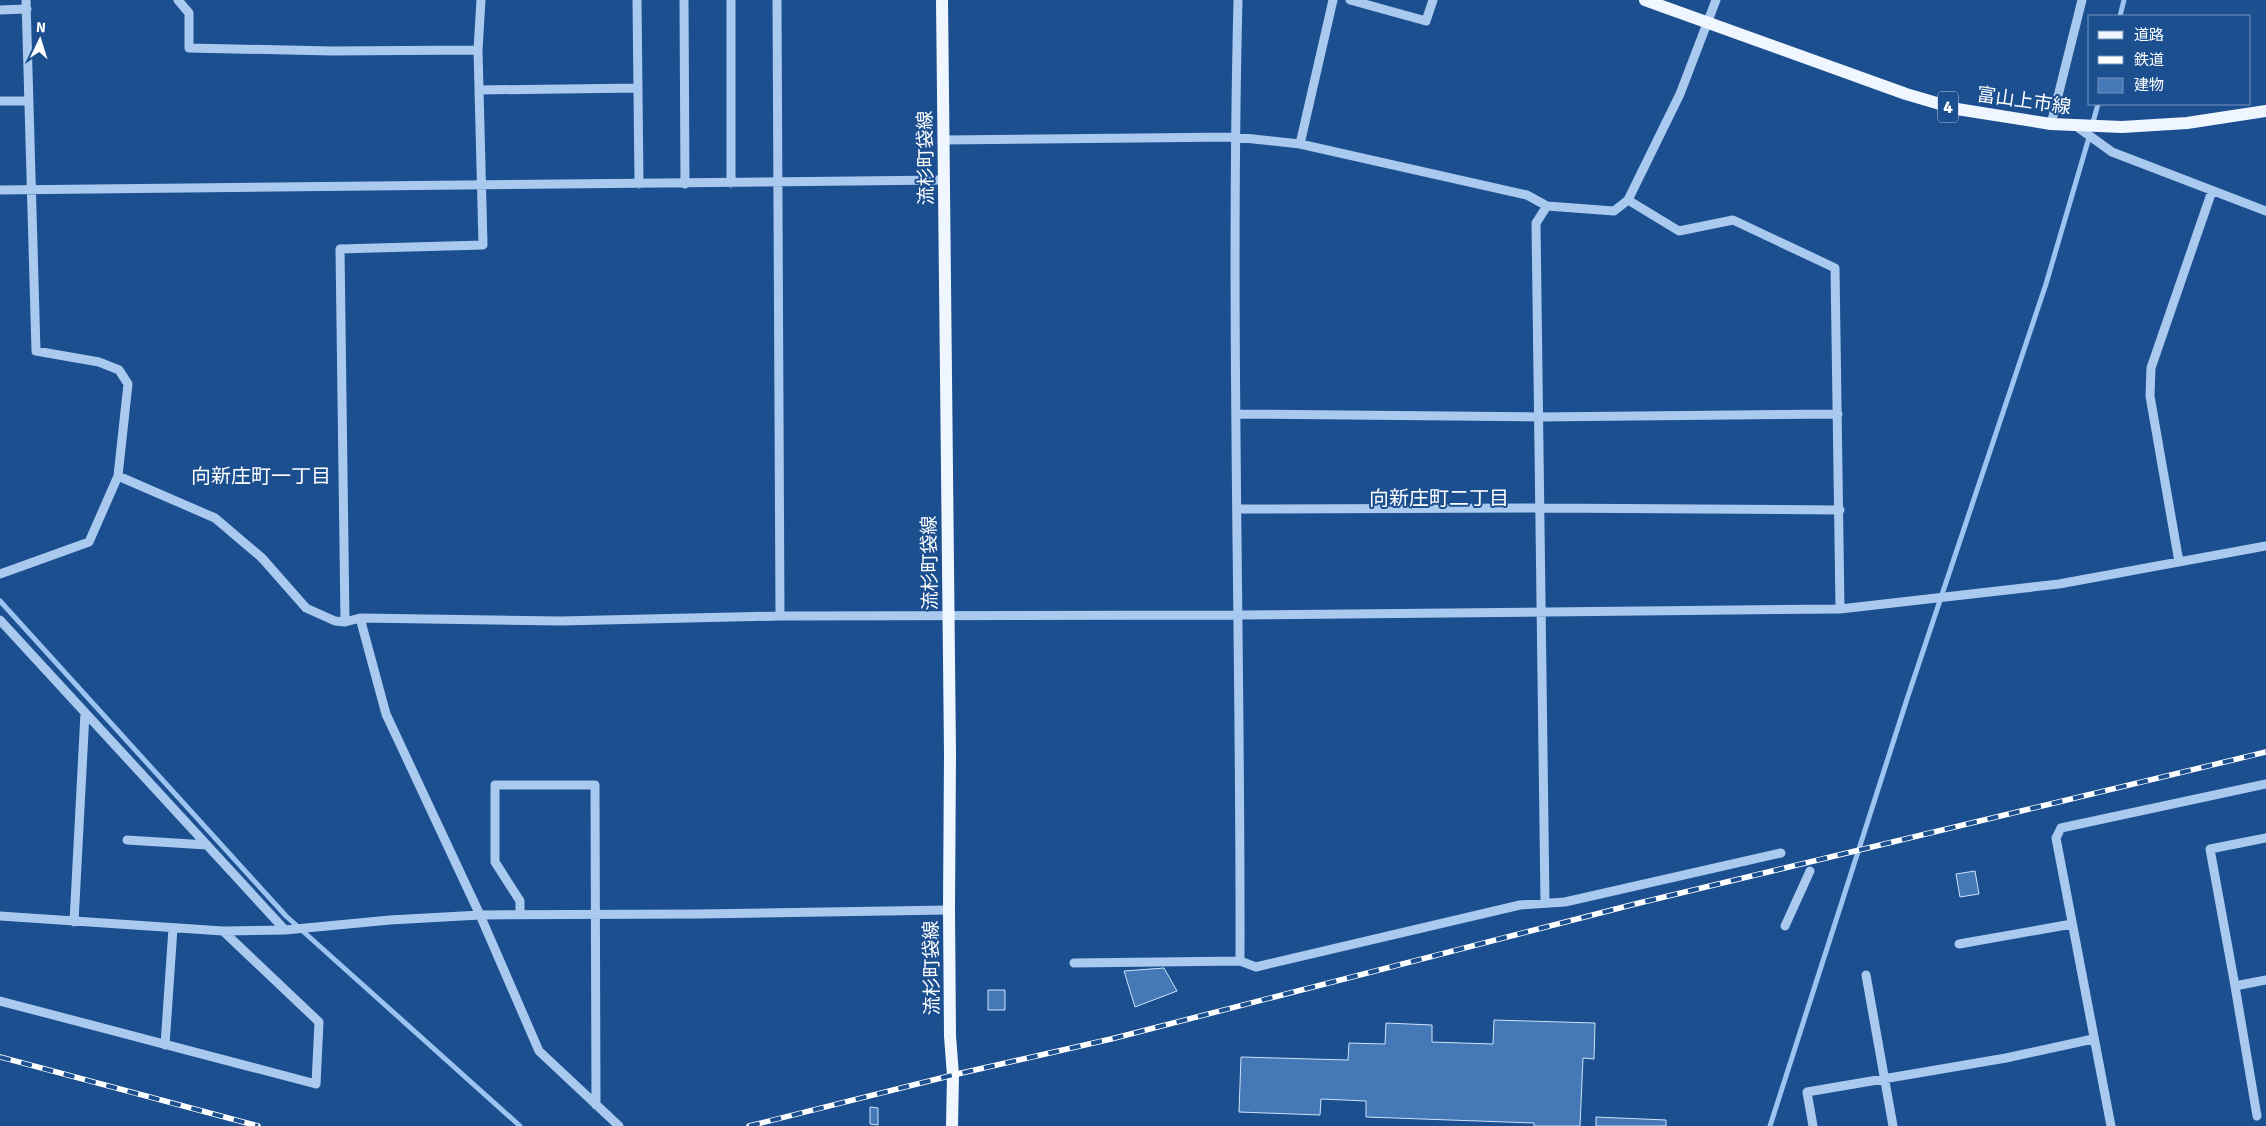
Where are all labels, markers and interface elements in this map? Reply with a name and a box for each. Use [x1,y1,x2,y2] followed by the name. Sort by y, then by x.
[15,15,65,65] north arrow
[2088,15,2251,105] legend
[35,19,46,36] text: N
[2134,26,2164,44] text: 道路
[2134,51,2164,69] text: 鉄道
[2134,76,2164,94] text: 建物
[1975,82,2073,119] street label: 富山上市線
[1938,91,1958,122] road number: 4
[913,110,939,206] street label: 流杉町袋線
[191,464,331,489] district label: 向新庄町一丁目
[1369,486,1509,511] district label: 向新庄町二丁目
[917,515,943,611] street label: 流杉町袋線
[919,920,945,1016] street label: 流杉町袋線

